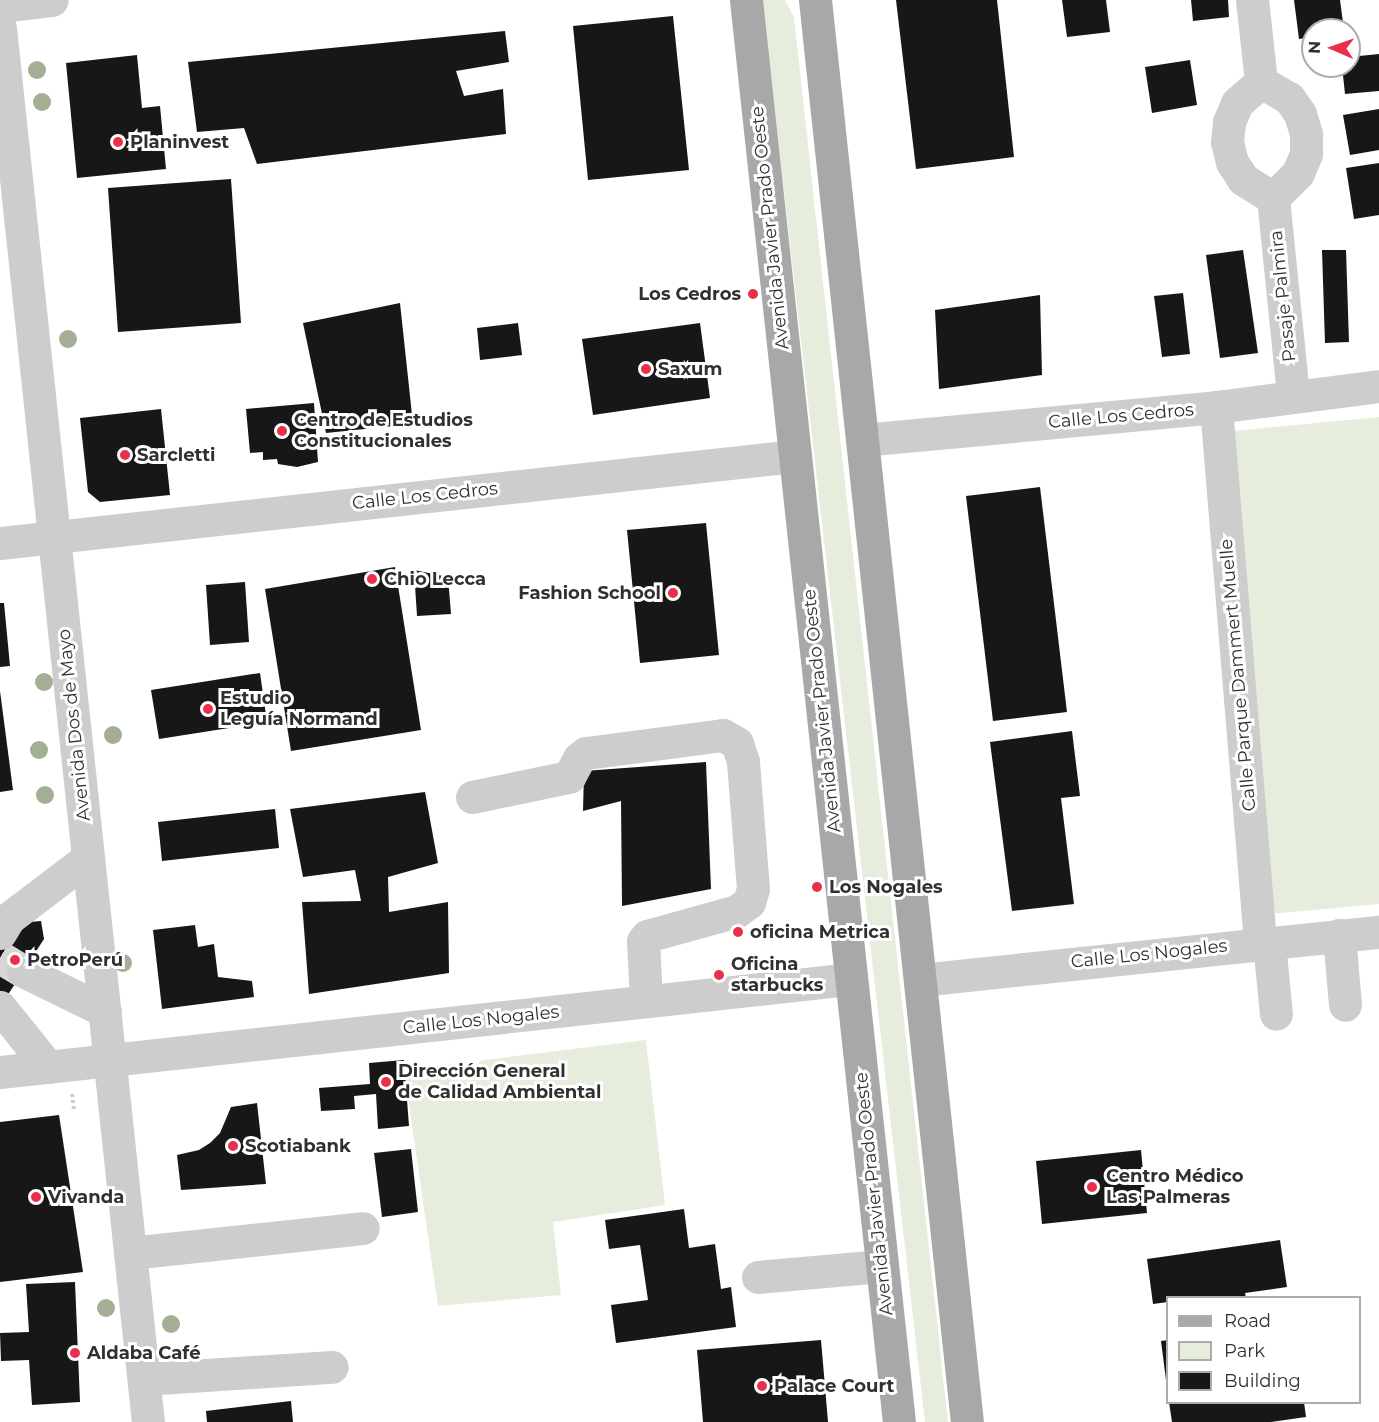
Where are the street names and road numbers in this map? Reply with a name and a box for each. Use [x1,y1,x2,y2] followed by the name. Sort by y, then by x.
[746,105,794,351] street label: Avenida Javier Prado Oeste
[1265,229,1301,363] street label: Pasaje Palmira
[1047,399,1195,433] street label: Calle Los Cedros
[351,478,499,514] street label: Calle Los Cedros
[1215,538,1261,812] street label: Calle Parque Dammert Muelle
[798,588,846,834] street label: Avenida Javier Prado Oeste
[53,628,95,822] street label: Avenida Dos de Mayo
[1070,935,1228,973] street label: Calle Los Nogales
[402,1001,560,1039] street label: Calle Los Nogales
[850,1071,898,1317] street label: Avenida Javier Prado Oeste

